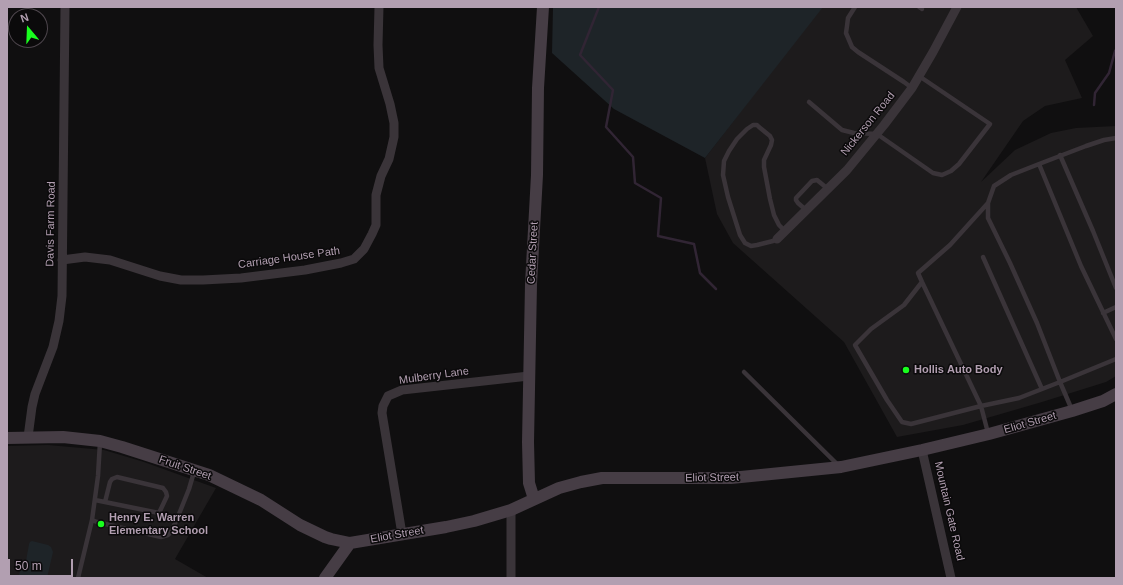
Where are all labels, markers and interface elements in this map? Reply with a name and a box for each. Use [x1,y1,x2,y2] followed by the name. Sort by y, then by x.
[8,8,48,48] north arrow
[19,11,30,25] text: N
[838,89,898,159] street label: Nickerson Road
[44,181,58,267] street label: Davis Farm Road
[525,222,541,284] street label: Cedar Street
[237,244,341,272] street label: Carriage House Path
[914,363,1003,377] place label: Hollis Auto Body
[398,365,470,387] street label: Mulberry Lane
[901,365,911,375] marker: Hollis Auto Body
[1002,409,1058,437] street label: Eliot Street
[157,453,213,483] street label: Fruit Street
[931,460,967,562] street label: Mountain Gate Road
[685,471,739,485] street label: Eliot Street
[109,511,208,537] place label: Henry E. Warren Elementary School
[96,519,106,529] marker: Henry E. Warren Elementary School
[369,524,425,546] street label: Eliot Street
[10,551,75,577] scale bar
[15,559,42,573] text: 50 m

